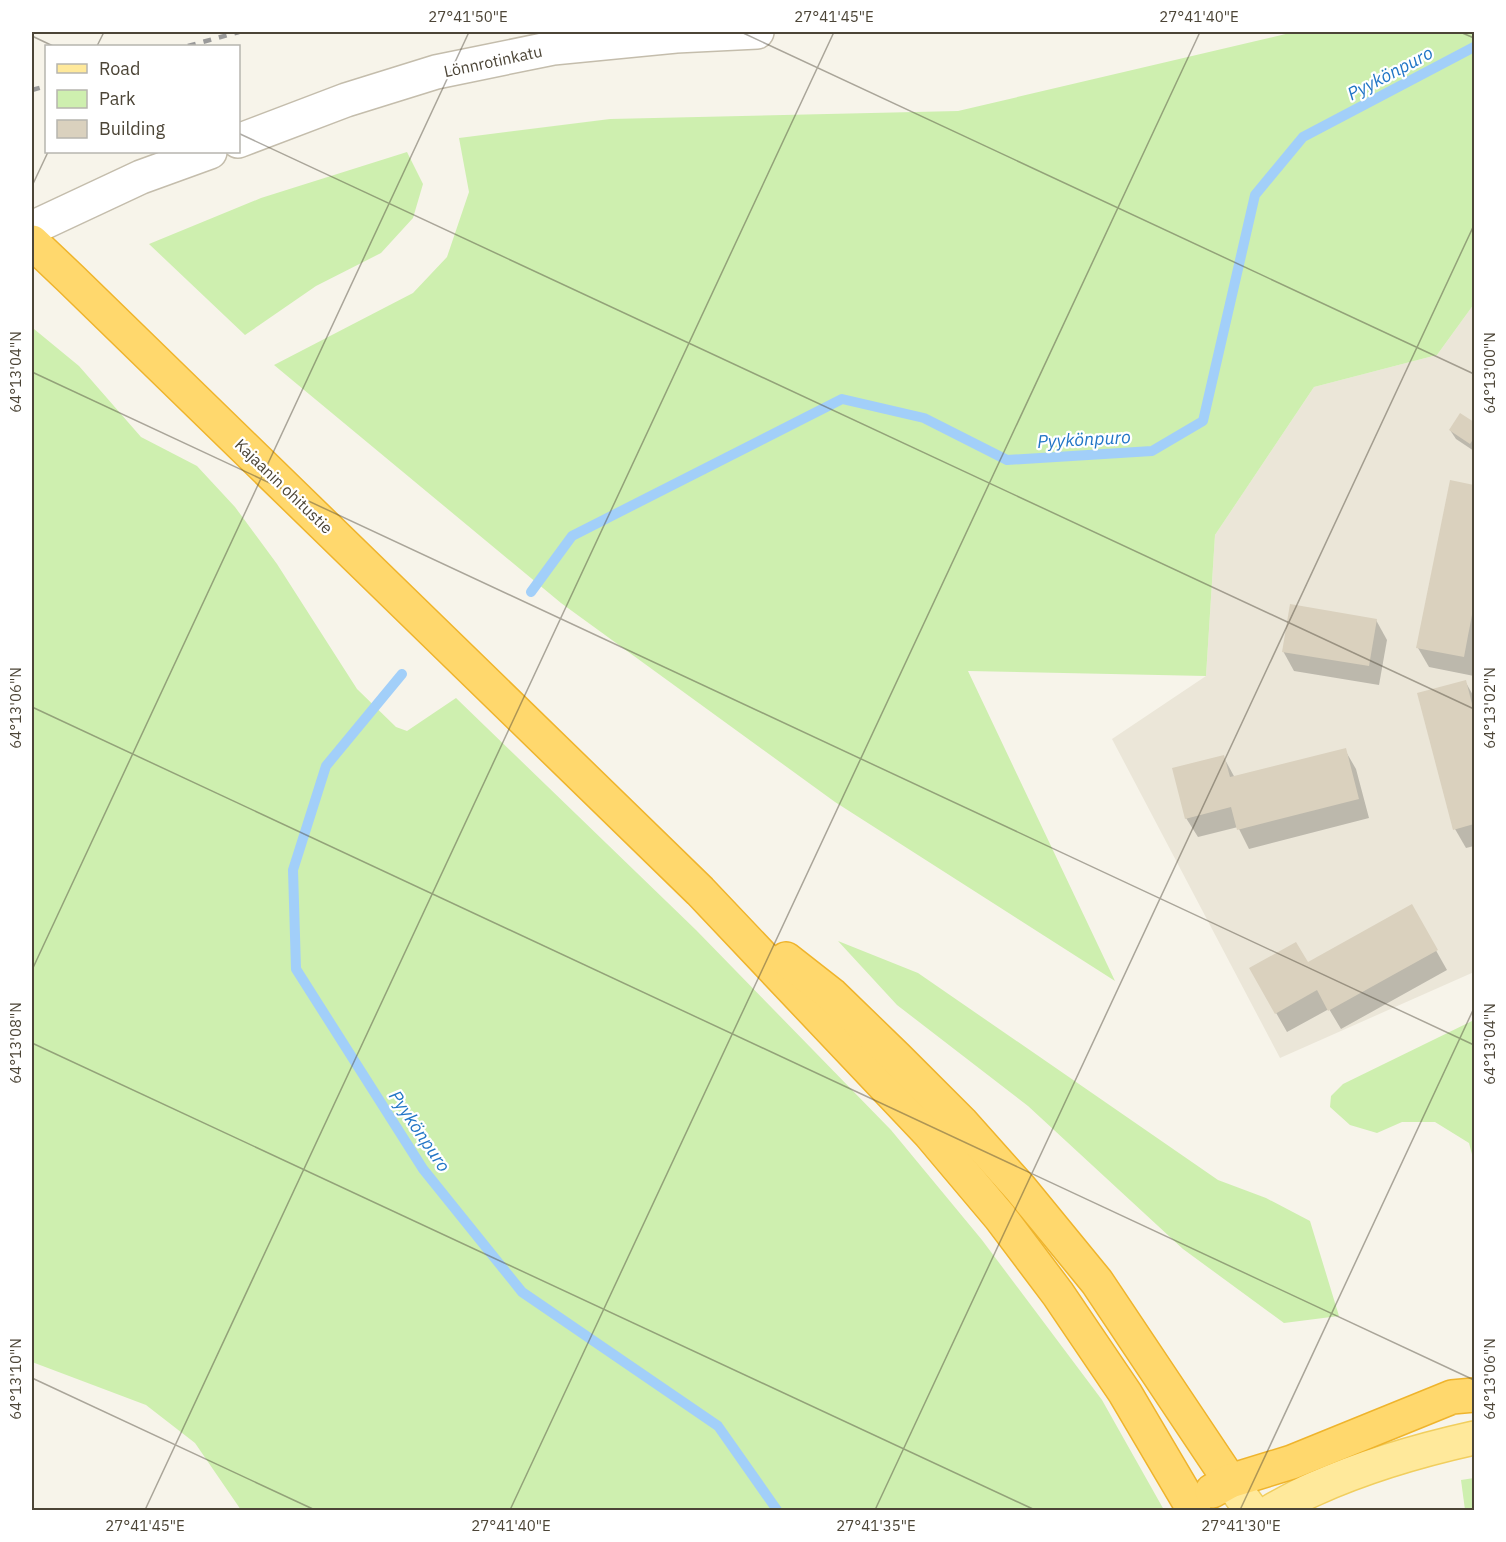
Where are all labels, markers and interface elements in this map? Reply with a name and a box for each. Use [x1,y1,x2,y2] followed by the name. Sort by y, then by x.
[428,7,508,26] text: 27°41'50"E
[794,7,874,26] text: 27°41'45"E
[1159,7,1239,26] text: 27°41'40"E
[442,41,544,81] street label: Lönnrotinkatu
[1343,41,1437,105] water label: Pyykönpuro
[45,45,240,153] legend
[99,57,140,80] text: Road
[99,87,136,110] text: Park
[99,117,166,140] text: Building
[6,331,25,413] text: 64°13'04"N
[1480,332,1499,414] text: 64°13'00"N
[1037,425,1132,453] water label: Pyykönpuro
[231,434,337,538] street label: Kajaanin ohitustie
[6,667,25,749] text: 64°13'06"N
[1480,667,1499,749] text: 64°13'02"N
[6,1002,25,1084] text: 64°13'08"N
[1480,1003,1499,1085] text: 64°13'04"N
[384,1086,456,1176] water label: Pyykönpuro
[6,1338,25,1420] text: 64°13'10"N
[1480,1338,1499,1420] text: 64°13'06"N
[105,1516,185,1535] text: 27°41'45"E
[471,1516,551,1535] text: 27°41'40"E
[836,1516,916,1535] text: 27°41'35"E
[1201,1516,1281,1535] text: 27°41'30"E

